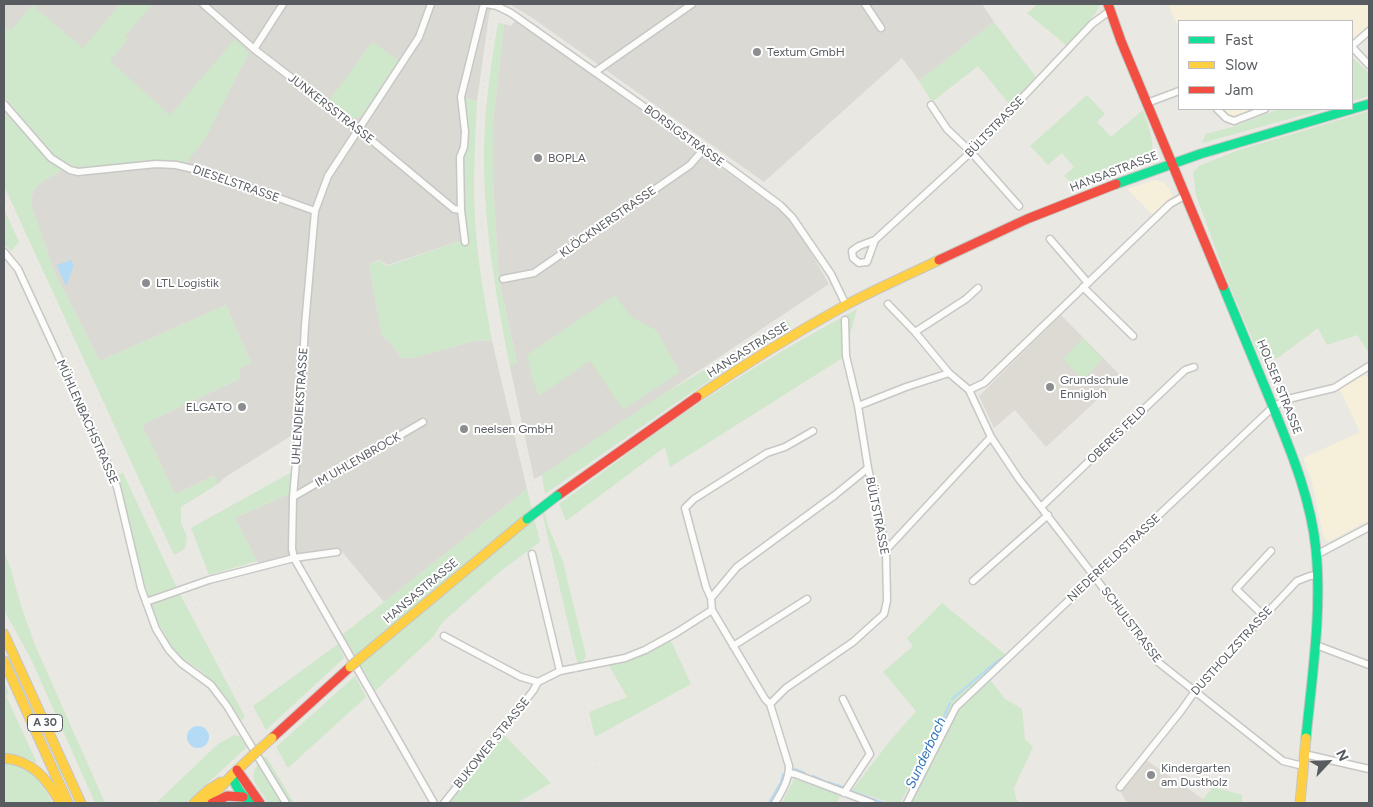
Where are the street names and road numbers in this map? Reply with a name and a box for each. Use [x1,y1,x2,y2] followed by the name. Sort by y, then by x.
[285,71,377,147] street label: JUNKERSSTRASSE
[962,93,1028,161] street label: BÜLTSTRASSE
[641,102,727,170] street label: BORSIGSTRASSE
[1068,149,1160,195] street label: HANSASTRASSE
[191,162,281,206] street label: DIESELSTRASSE
[557,183,659,261] street label: KLÖCKNERSTRASSE
[705,319,791,381] street label: HANSASTRASSE
[1253,337,1305,437] street label: HOLSER STRASSE
[289,347,311,465] street label: UHLENDIEKSTRASSE
[53,358,121,486] street label: MÜHLENBACHSTRASSE
[1084,403,1150,467] street label: OBERES FELD
[313,430,403,490] street label: IM UHLENBROCK
[862,476,892,556] street label: BÜLTSTRASSE
[1064,511,1164,605] street label: NIEDERFELDSTRASSE
[381,555,461,627] street label: HANSASTRASSE
[1098,584,1164,666] street label: SCHULSTRASSE
[1188,604,1276,698] street label: DUSTHOLZSTRASSE
[451,695,533,791] street label: BUKOWER STRASSE
[28,714,62,731] road number: A 30

